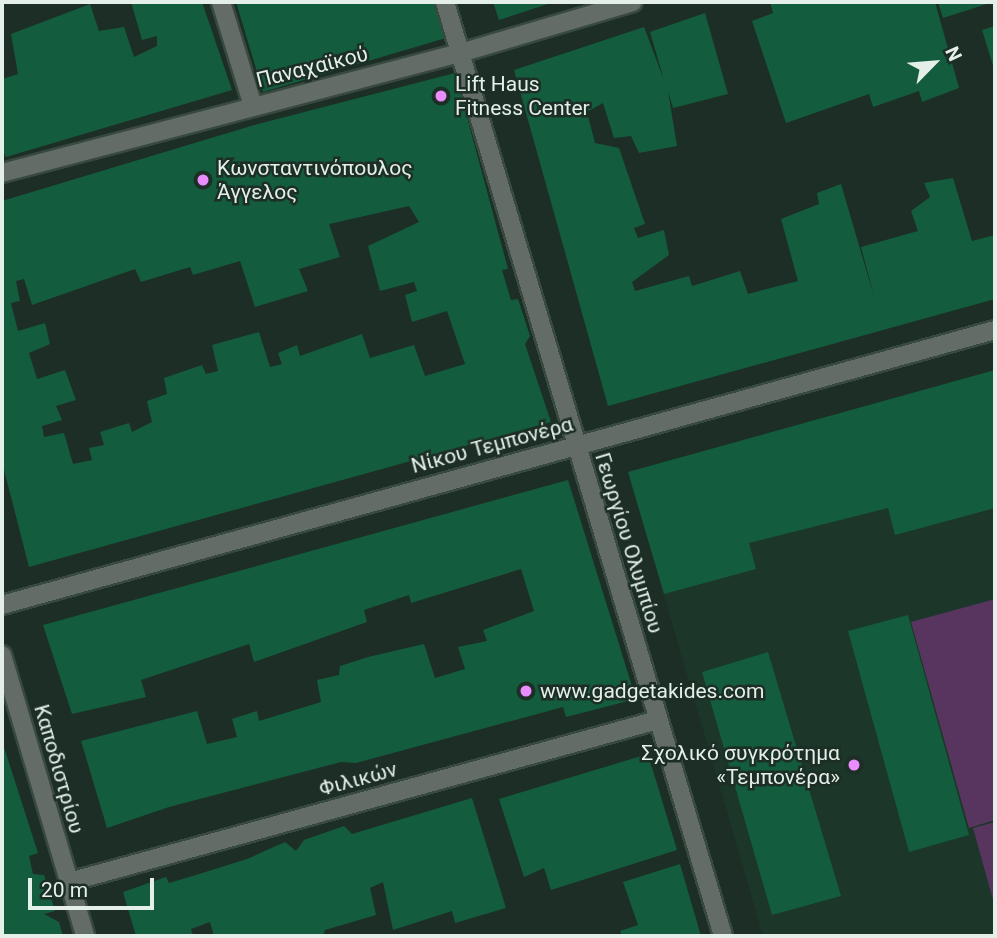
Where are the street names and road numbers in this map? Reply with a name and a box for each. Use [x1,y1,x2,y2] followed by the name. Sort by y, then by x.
[254,41,370,93] street label: Παναχαϊκού
[408,411,576,479] street label: Νίκου Τεμπονέρα
[590,450,668,636] street label: Γεωργίου Ολυμπίου
[29,702,89,836] street label: Καποδιστρίου
[316,757,400,801] street label: Φιλικών

